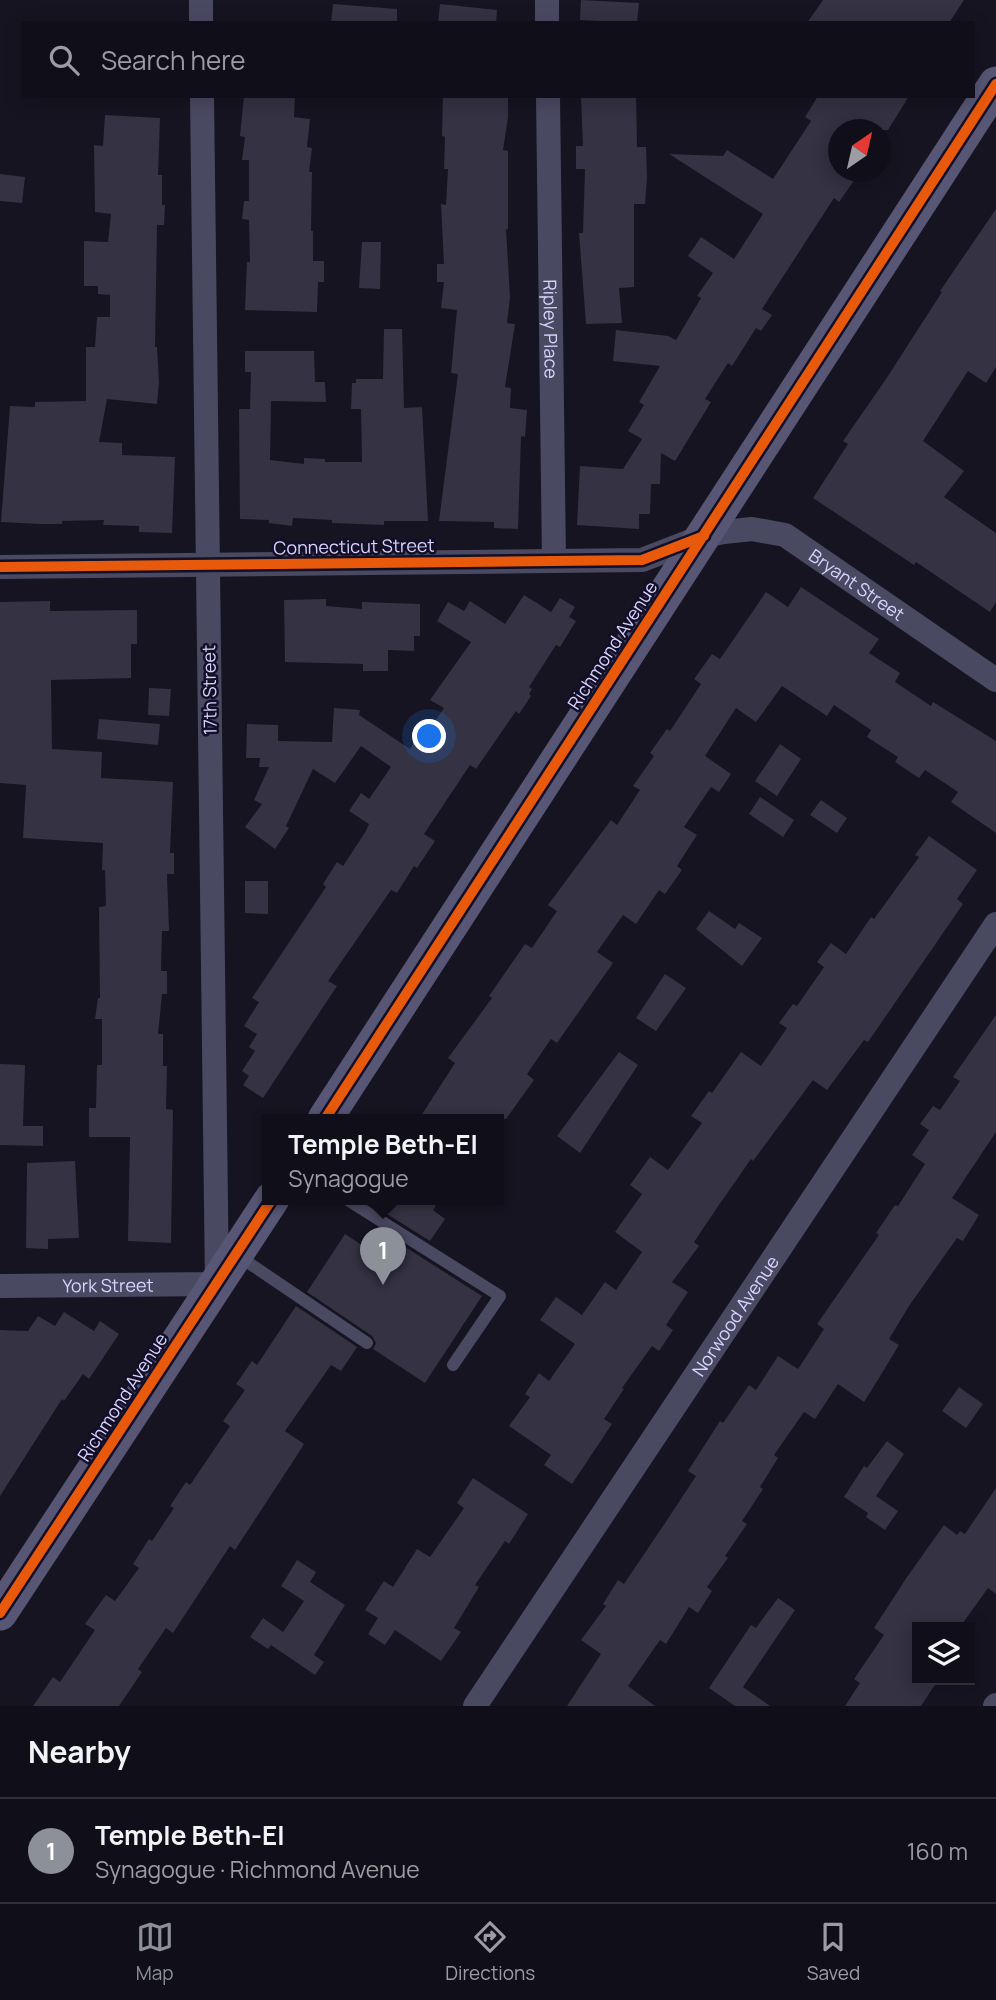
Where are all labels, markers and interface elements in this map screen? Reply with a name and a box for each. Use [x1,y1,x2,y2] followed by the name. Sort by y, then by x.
[21,21,975,98] search box
[45,41,83,79] icon: search
[101,42,246,78] text: Search here
[828,119,891,182] north arrow
[538,279,564,379] street label: Ripley Place
[273,533,435,559] street label: Connecticut Street
[804,543,910,626] street label: Bryant Street
[561,576,663,714] street label: Richmond Avenue
[196,645,222,735] street label: 17th Street
[412,719,446,753] your location
[262,1114,504,1205] popup
[288,1126,478,1162] text: Temple Beth-El
[288,1162,409,1194] text: Synagogue
[360,1227,406,1285] pin: 1
[686,1251,784,1381] street label: Norwood Avenue
[62,1273,154,1297] street label: York Street
[71,1328,173,1466] street label: Richmond Avenue
[912,1622,975,1685] map controls
[912,1622,975,1685] button: layers
[28,1731,131,1772] text: Nearby
[95,1817,285,1853] text: Temple Beth-El
[46,1835,56,1867] text: 1
[907,1835,968,1867] text: 160 m
[95,1853,420,1885] text: Synagogue · Richmond Avenue
[136,1918,174,1986] tab: Map
[445,1918,535,1986] tab: Directions
[807,1918,860,1986] tab: Saved

